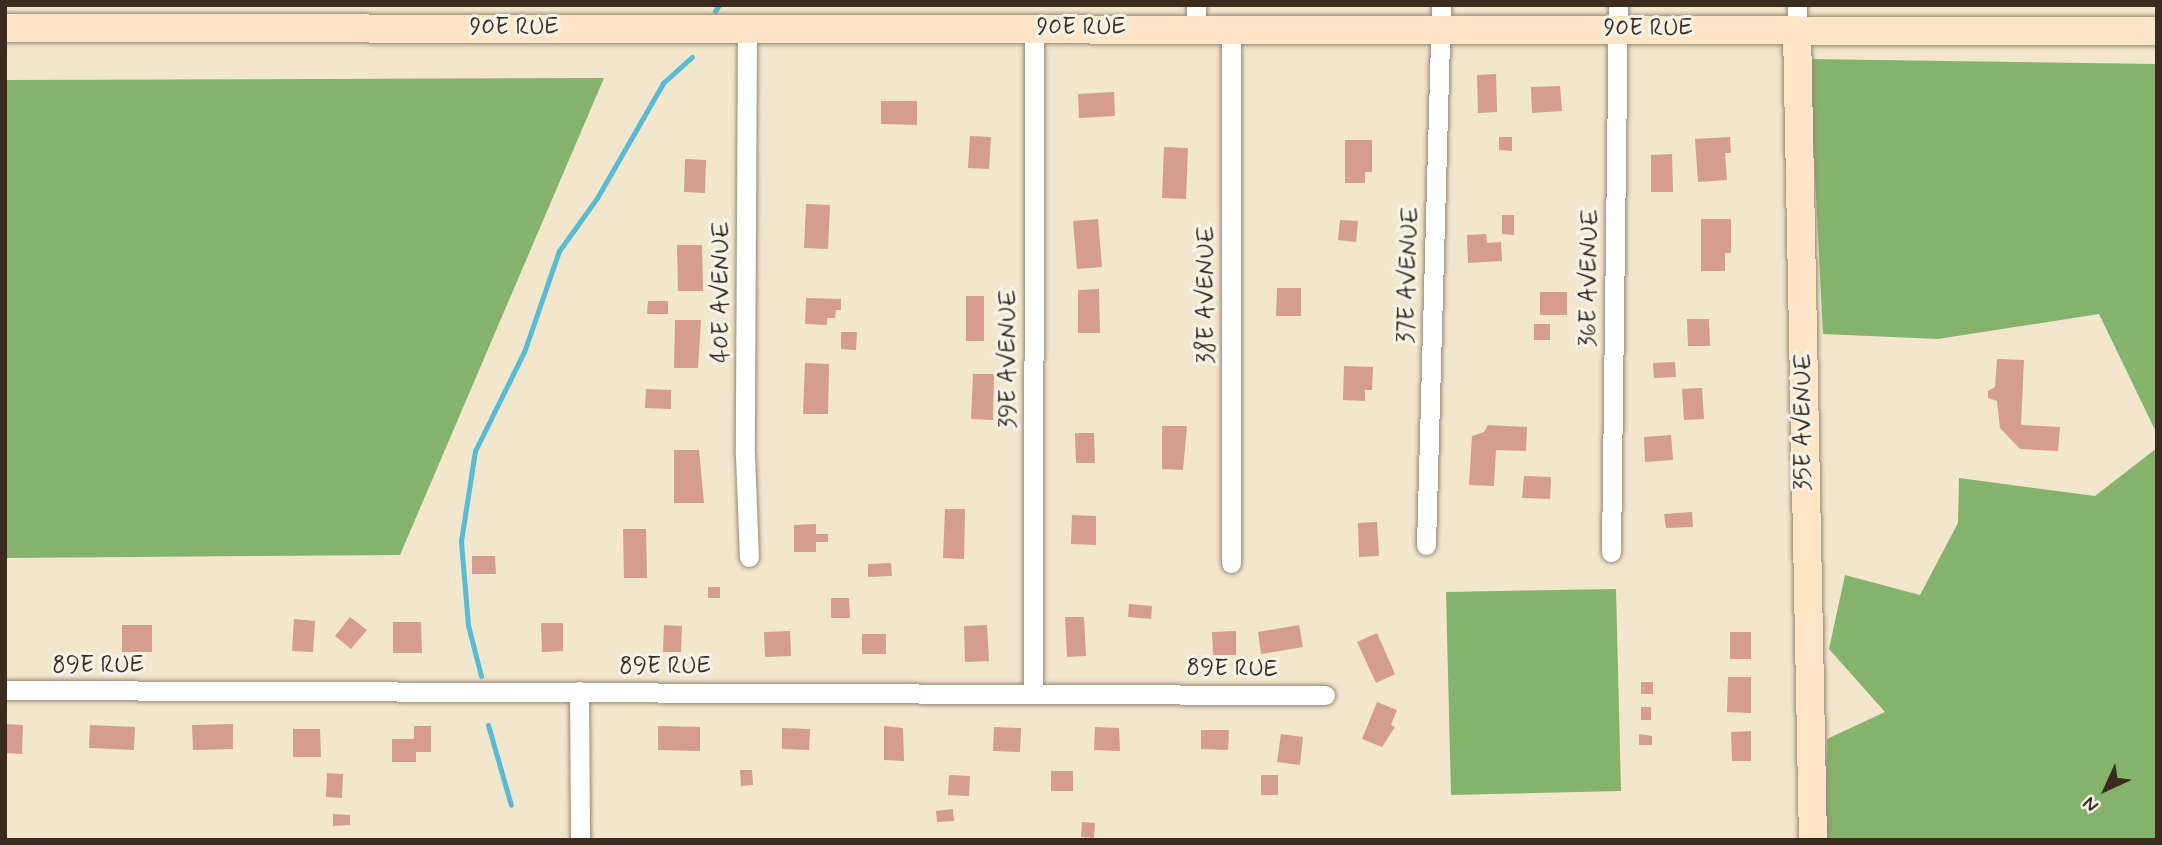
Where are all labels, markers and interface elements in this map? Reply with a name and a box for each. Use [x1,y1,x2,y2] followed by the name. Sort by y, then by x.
[468,14,560,42] street label: 90E RUE
[1035,14,1127,42] street label: 90E RUE
[1602,15,1694,43] street label: 90E RUE
[1392,206,1426,344] street label: 37E AVENUE
[1574,209,1606,347] street label: 36E AVENUE
[708,221,736,363] street label: 40E AVENUE
[1193,226,1221,364] street label: 38E AVENUE
[995,289,1023,429] street label: 39E AVENUE
[1790,353,1818,491] street label: 35E AVENUE
[51,652,145,680] street label: 89E RUE
[618,653,712,681] street label: 89E RUE
[1184,654,1280,684] street label: 89E RUE
[2071,754,2141,824] north arrow
[2077,791,2104,818] text: N

